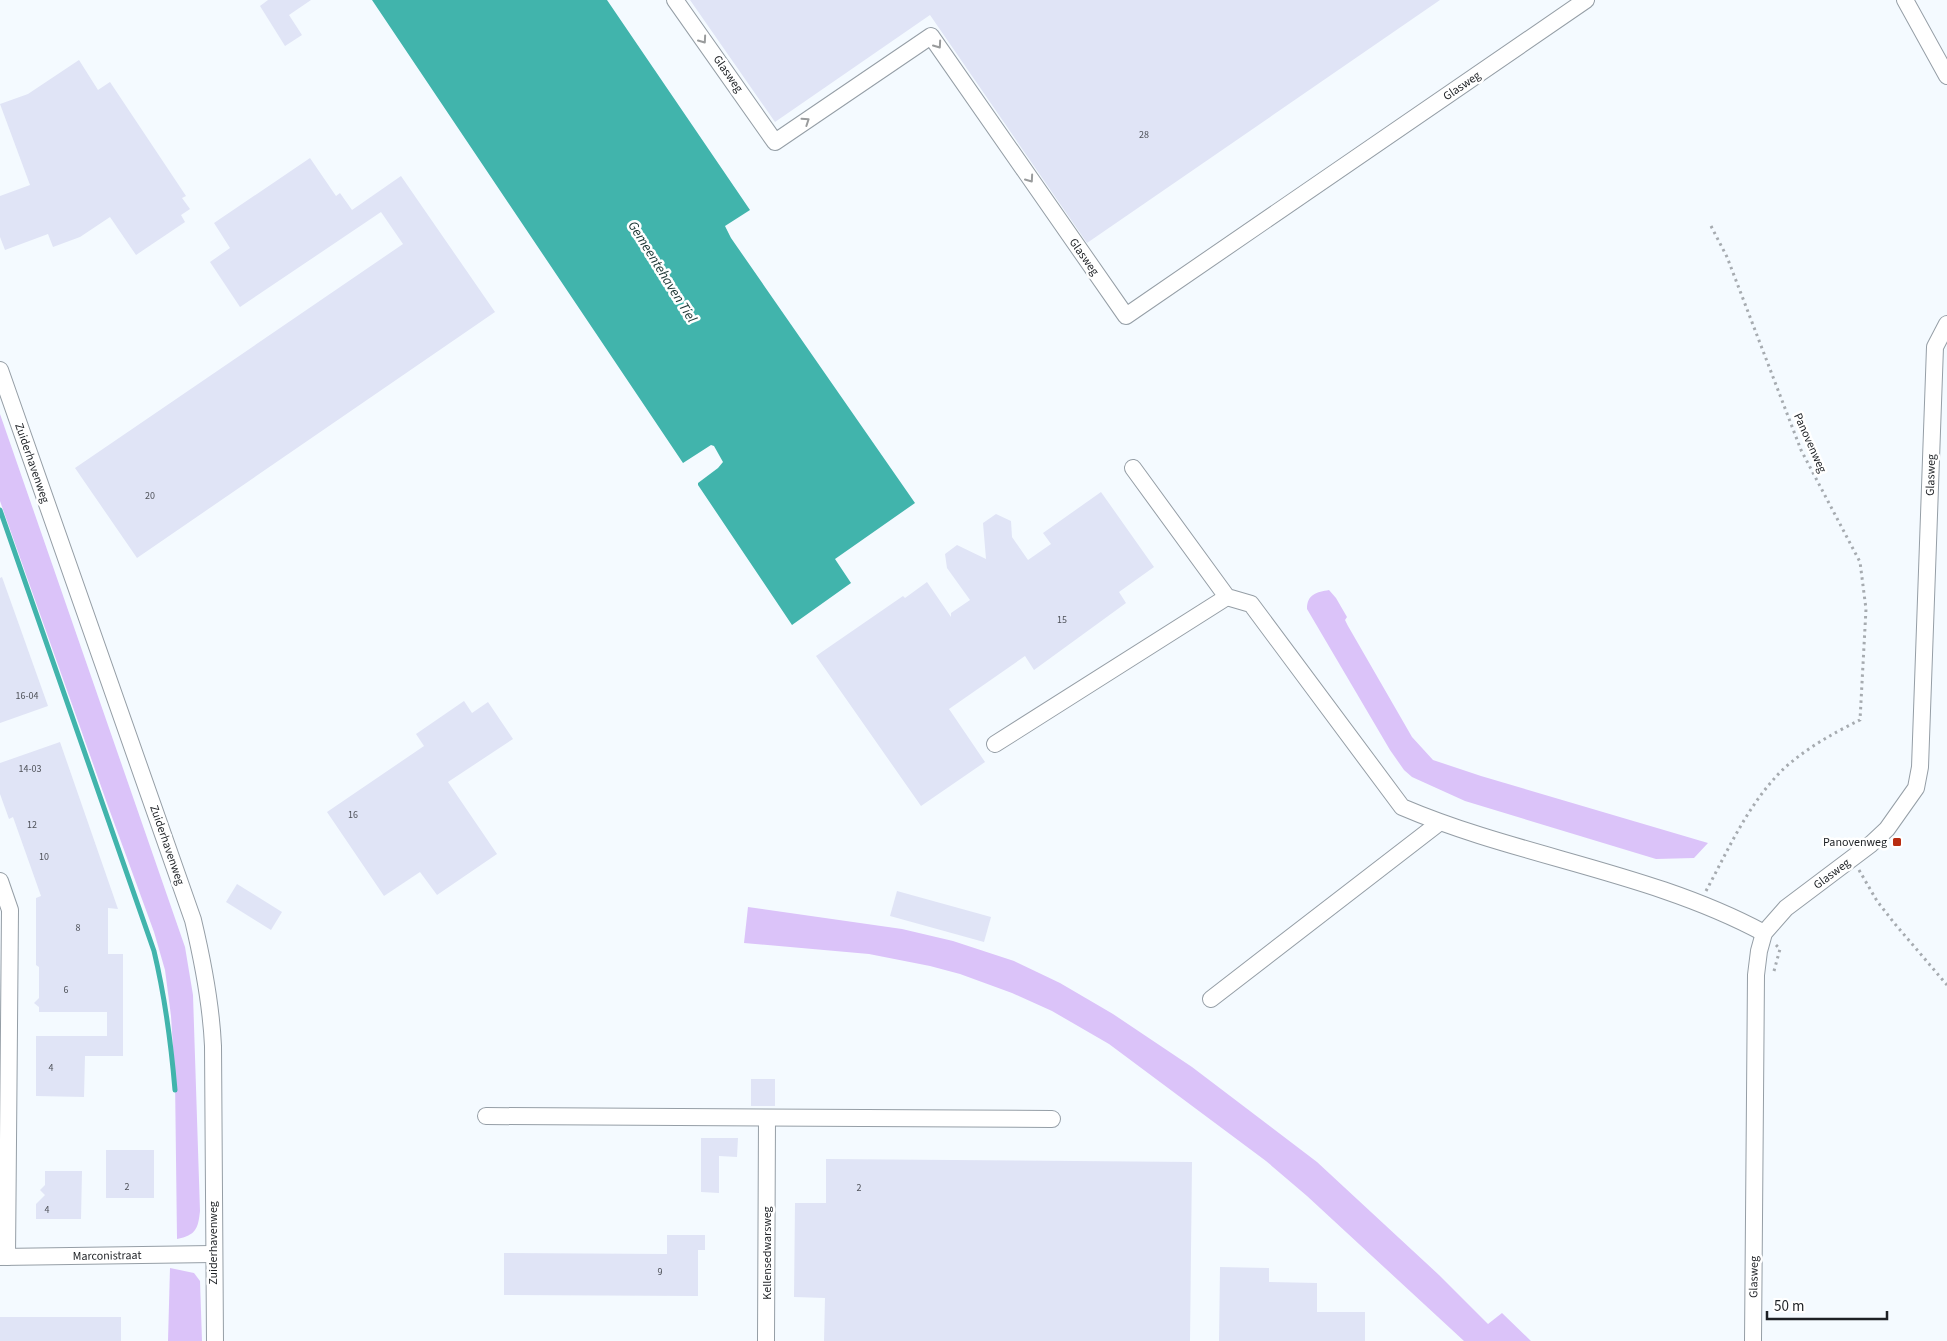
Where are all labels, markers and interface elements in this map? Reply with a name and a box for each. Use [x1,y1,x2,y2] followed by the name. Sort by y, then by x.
[697,34,706,44] one-way arrow
[932,39,941,49] one-way arrow
[709,52,747,96] street label: Glasweg
[1440,67,1484,105] street label: Glasweg
[801,118,810,127] one-way arrow
[1139,128,1149,142] house number: 28
[1024,173,1033,183] one-way arrow
[623,217,702,327] water label: Gemeentehaven Tiel
[1065,235,1103,279] street label: Glasweg
[1789,410,1831,476] street label: Panovenweg
[10,421,54,505] street label: Zuiderhavenweg
[1922,454,1940,496] street label: Glasweg
[145,489,155,503] house number: 20
[1057,613,1067,627] house number: 15
[16,689,39,703] house number: 16-04
[19,762,42,776] house number: 14-03
[145,803,189,887] street label: Zuiderhavenweg
[348,808,358,822] house number: 16
[27,818,37,832] house number: 12
[1823,834,1887,851] place label: Panovenweg
[1891,836,1903,848] marker: Panovenweg
[39,850,49,864] house number: 10
[1810,855,1854,893] street label: Glasweg
[76,921,81,935] house number: 8
[64,983,69,997] house number: 6
[49,1061,54,1075] house number: 4
[125,1180,130,1194] house number: 2
[857,1181,862,1195] house number: 2
[205,1201,222,1285] street label: Zuiderhavenweg
[45,1203,50,1217] house number: 4
[759,1206,776,1300] street label: Kellensedwarsweg
[72,1247,142,1265] street label: Marconistraat
[1745,1256,1763,1298] street label: Glasweg
[658,1265,663,1279] house number: 9
[1767,1288,1887,1320] scale bar
[1774,1296,1804,1317] text: 50 m

